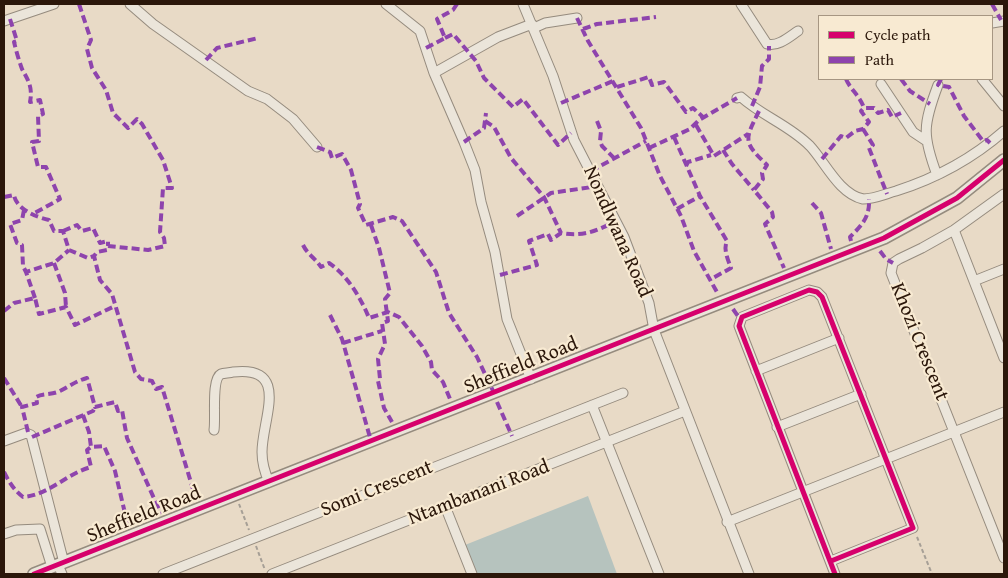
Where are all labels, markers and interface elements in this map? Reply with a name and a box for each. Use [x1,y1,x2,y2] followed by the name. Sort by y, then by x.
[818,15,993,80] legend
[865,24,931,45] text: Cycle path
[865,49,894,70] text: Path
[577,163,657,301] street label: Nondlwana Road
[885,280,953,404] street label: Khozi Crescent
[461,332,581,400] street label: Sheffield Road
[405,455,553,531] street label: Ntambanani Road
[317,456,437,522] street label: Somi Crescent
[84,481,204,549] street label: Sheffield Road

